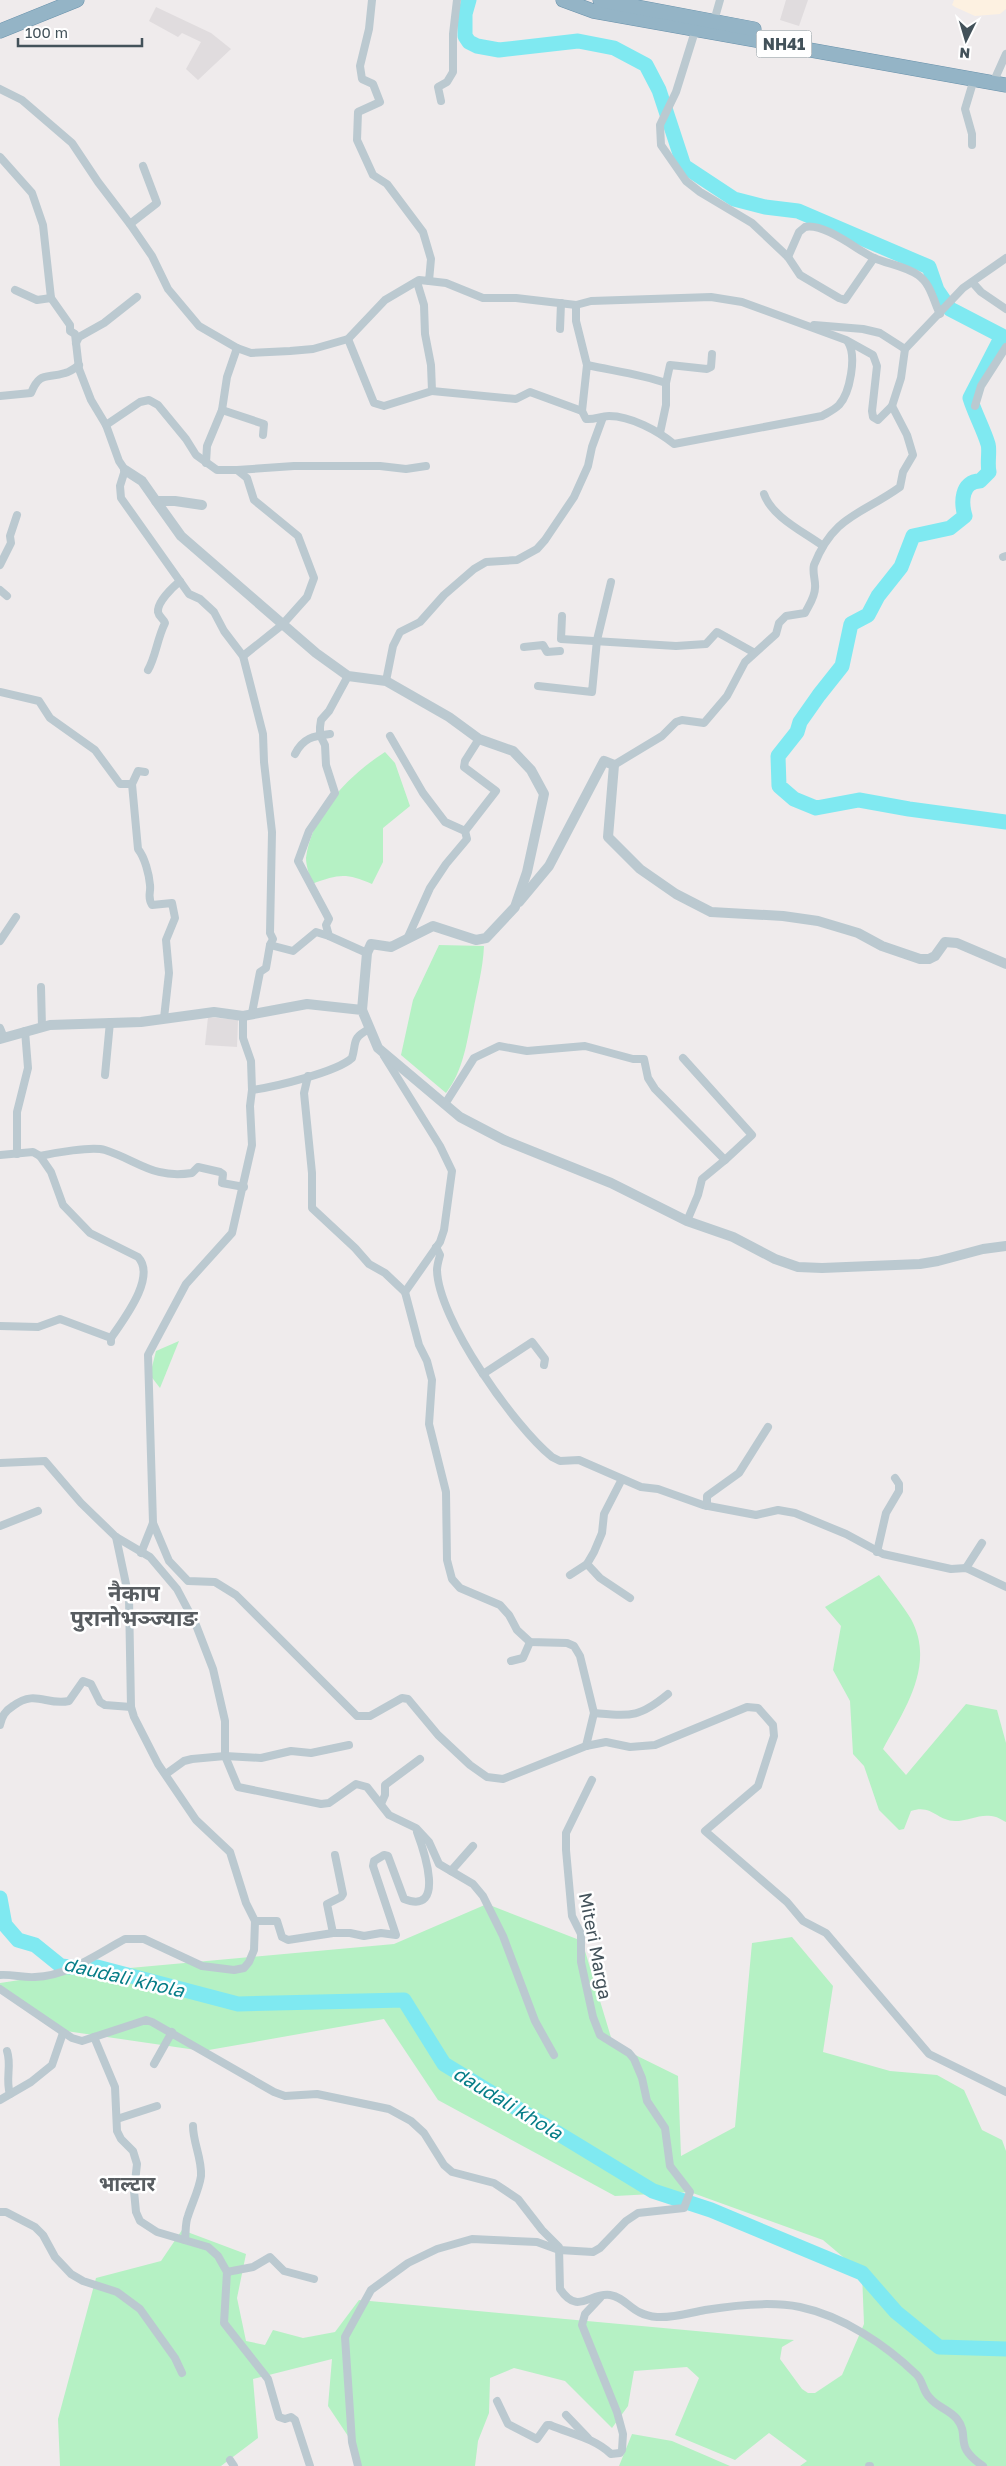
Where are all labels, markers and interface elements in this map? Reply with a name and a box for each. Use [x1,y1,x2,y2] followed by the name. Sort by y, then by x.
[18,15,141,47] scale bar
[941,15,991,65] north arrow
[25,23,68,41] text: 100 m
[756,31,812,58] road number: NH41
[959,45,971,62] text: N
[70,1579,198,1632] district label: नैकाप पुरानोभञ्ज्याङ
[575,1891,617,2001] street label: Miteri Marga
[62,1951,188,2002] water label: daudali khola
[450,2061,568,2145] water label: daudali khola
[99,2171,157,2195] district label: भाल्टार

